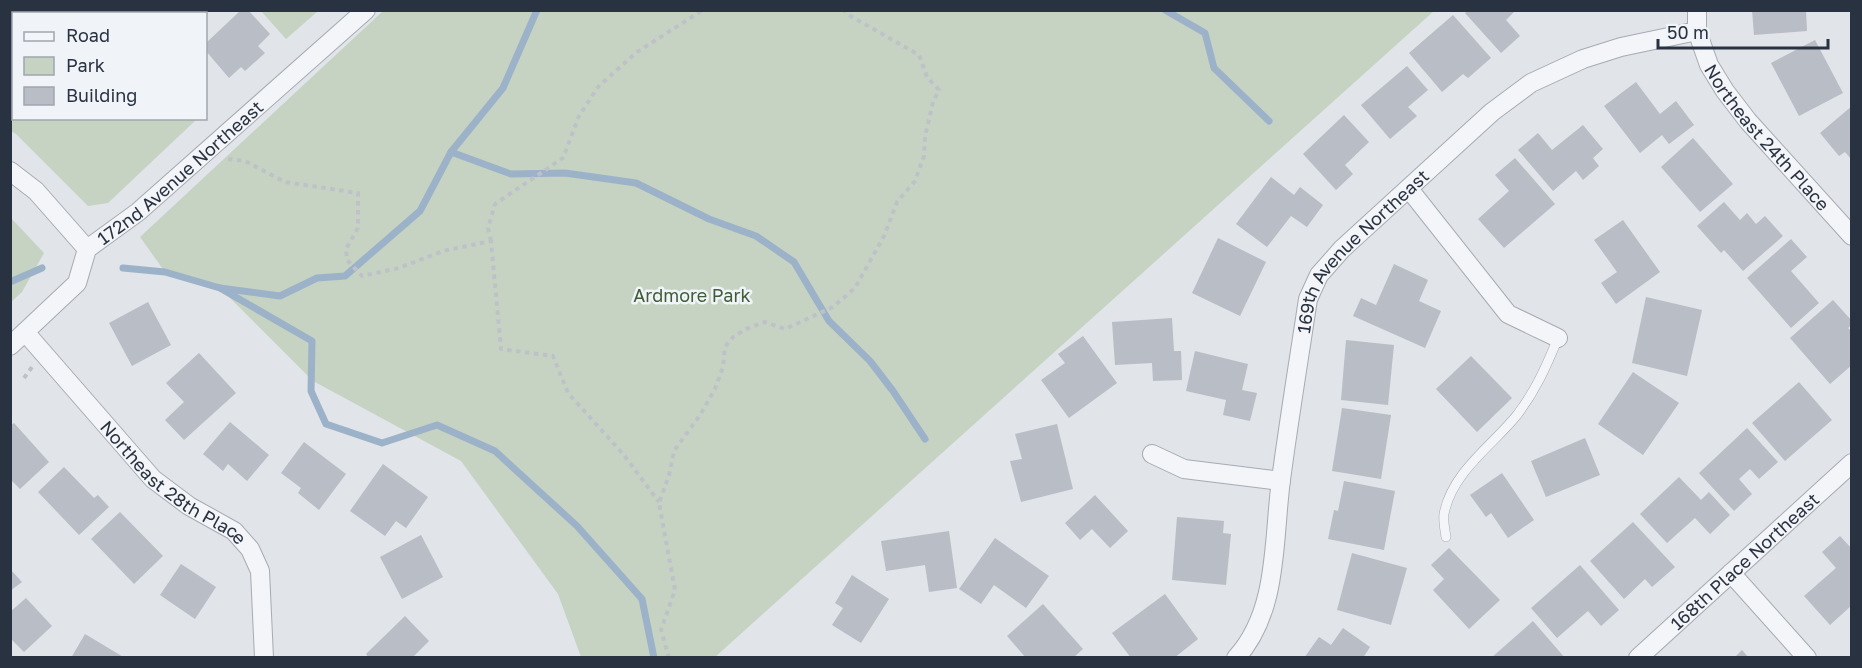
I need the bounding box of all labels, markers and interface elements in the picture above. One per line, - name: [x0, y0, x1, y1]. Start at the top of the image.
- legend: [12, 12, 207, 120]
- scale bar: [1658, 12, 1828, 50]
- text: 50 m: [1667, 21, 1709, 43]
- text: Road: [66, 24, 110, 46]
- text: Park: [66, 54, 105, 76]
- street label: Northeast 24th Place: [1700, 60, 1834, 215]
- text: Building: [66, 84, 137, 106]
- street label: 172nd Avenue Northeast: [93, 96, 267, 249]
- street label: 169th Avenue Northeast: [1292, 164, 1433, 335]
- park label: Ardmore Park: [633, 284, 751, 306]
- street label: Northeast 28th Place: [96, 416, 251, 549]
- street label: 168th Place Northeast: [1666, 488, 1823, 634]

